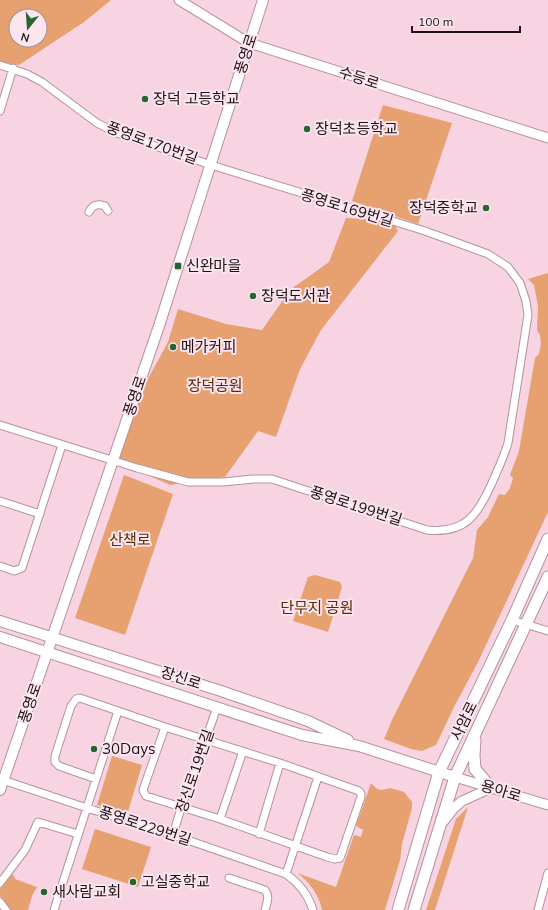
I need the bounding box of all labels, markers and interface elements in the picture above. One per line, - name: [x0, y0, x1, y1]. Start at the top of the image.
- north arrow: [8, 8, 48, 48]
- scale bar: [412, 8, 520, 34]
- text: 100 m: [418, 14, 453, 29]
- text: N: [19, 30, 31, 45]
- street label: 풍영로: [230, 31, 261, 76]
- street label: 수등로: [337, 62, 382, 93]
- place label: 장덕 고등학교: [153, 89, 240, 108]
- marker: 장덕 고등학교: [140, 94, 150, 104]
- street label: 풍영로170번길: [104, 117, 201, 168]
- place label: 장덕초등학교: [315, 119, 398, 138]
- marker: 장덕초등학교: [302, 124, 312, 134]
- street label: 풍영로169번길: [298, 184, 396, 231]
- place label: 장덕중학교: [409, 198, 478, 217]
- marker: 장덕중학교: [481, 203, 491, 213]
- place label: 신완마을: [186, 256, 241, 275]
- marker: 신완마을: [173, 261, 183, 271]
- place label: 장덕도서관: [261, 286, 330, 305]
- marker: 장덕도서관: [248, 291, 258, 301]
- place label: 메가커피: [181, 337, 236, 356]
- marker: 메가커피: [168, 342, 178, 352]
- street label: 풍영로: [119, 373, 150, 419]
- park label: 장덕공원: [187, 376, 243, 395]
- street label: 풍영로199번길: [308, 482, 405, 529]
- park label: 산책로: [109, 530, 151, 549]
- park label: 단무지 공원: [281, 598, 353, 617]
- street label: 장신로: [159, 662, 204, 693]
- street label: 풍영로: [14, 680, 45, 726]
- street label: 사암로: [446, 698, 481, 744]
- street label: 장신로19번길: [171, 727, 218, 815]
- place label: 30Days: [102, 739, 155, 758]
- marker: 30Days: [89, 744, 99, 754]
- street label: 용아로: [479, 775, 524, 806]
- street label: 풍영로229번길: [97, 802, 194, 849]
- place label: 고실중학교: [141, 872, 210, 891]
- marker: 고실중학교: [128, 877, 138, 887]
- place label: 새사람교회: [52, 882, 121, 901]
- marker: 새사람교회: [39, 887, 49, 897]

